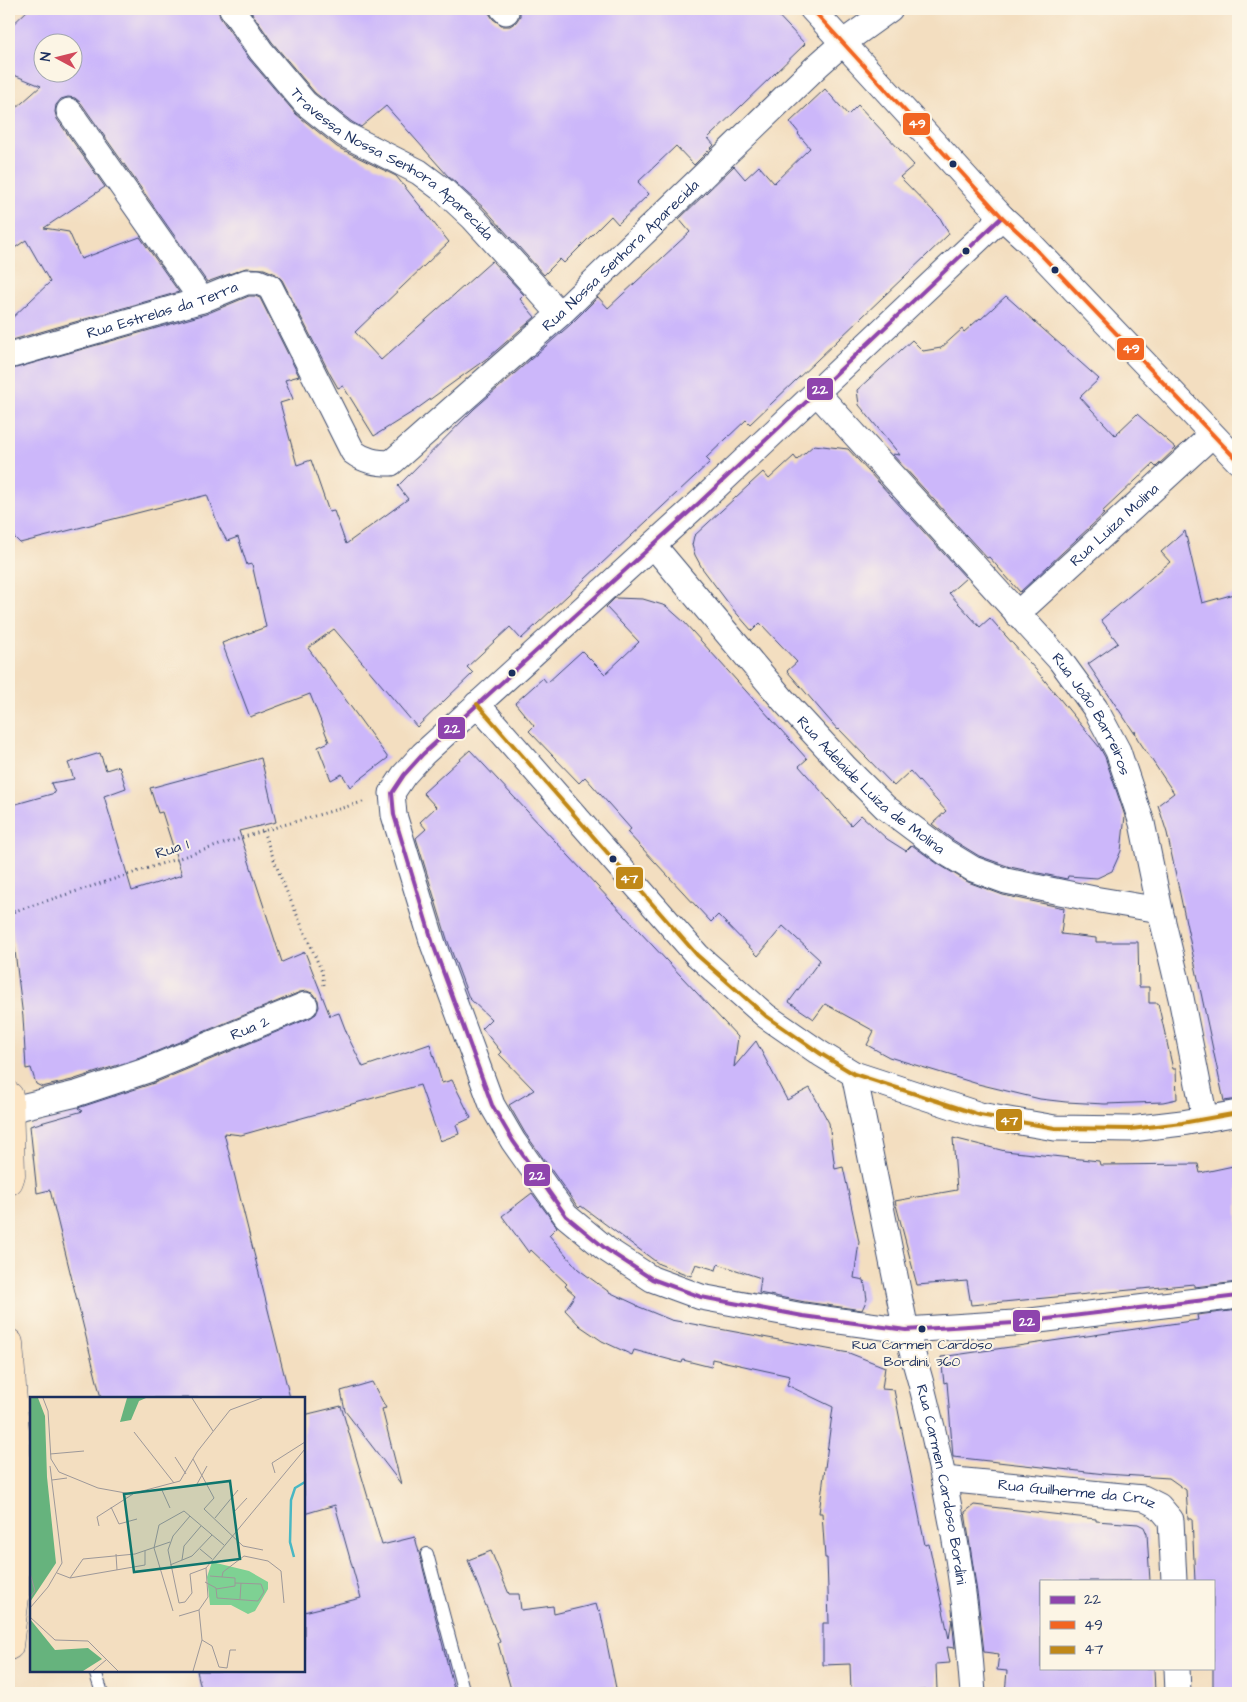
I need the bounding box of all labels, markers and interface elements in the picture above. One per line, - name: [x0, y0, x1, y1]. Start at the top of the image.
- north arrow: [32, 32, 82, 82]
- text: N: [36, 51, 57, 62]
- street label: Travessa Nossa Senhora Aparecida: [286, 83, 499, 245]
- line badge: 49: [902, 112, 931, 136]
- text: 49: [908, 114, 926, 134]
- unlabelled marker: [948, 159, 958, 169]
- street label: Rua Nossa Senhora Aparecida: [537, 175, 704, 336]
- unlabelled marker: [961, 246, 971, 256]
- unlabelled marker: [1050, 265, 1060, 275]
- street label: Rua Estrelas da Terra: [84, 276, 241, 343]
- line badge: 49: [1116, 337, 1145, 361]
- text: 49: [1122, 339, 1140, 359]
- line badge: 22: [806, 377, 834, 401]
- text: 22: [811, 380, 829, 400]
- street label: Rua Luiza Molina: [1065, 478, 1164, 571]
- street label: Rua João Barreiros: [1048, 648, 1136, 778]
- unlabelled marker: [507, 668, 517, 678]
- street label: Rua Adelaide Luiza de Molina: [792, 711, 950, 859]
- line badge: 22: [437, 716, 466, 740]
- text: 22: [443, 719, 461, 739]
- street label: Rua 1: [153, 834, 191, 864]
- unlabelled marker: [608, 854, 618, 864]
- line badge: 47: [615, 866, 644, 890]
- text: 47: [620, 869, 638, 889]
- street label: Rua 2: [227, 1010, 273, 1045]
- line badge: 47: [995, 1108, 1023, 1132]
- text: 47: [1000, 1111, 1018, 1131]
- line badge: 22: [523, 1163, 551, 1187]
- text: 22: [528, 1166, 546, 1186]
- line badge: 22: [1012, 1309, 1041, 1333]
- text: 22: [1018, 1312, 1036, 1332]
- marker: Rua Carmen Cardoso Bordini, 360: [917, 1324, 927, 1334]
- place label: Rua Carmen Cardoso Bordini, 360: [852, 1335, 992, 1372]
- street label: Rua Carmen Cardoso Bordini: [911, 1382, 972, 1586]
- inset map: [30, 1397, 305, 1672]
- street label: Rua Guilherme da Cruz: [997, 1474, 1161, 1514]
- legend: [1040, 1580, 1214, 1670]
- text: 22: [1084, 1589, 1102, 1610]
- text: 49: [1084, 1615, 1103, 1636]
- text: 47: [1084, 1639, 1103, 1660]

